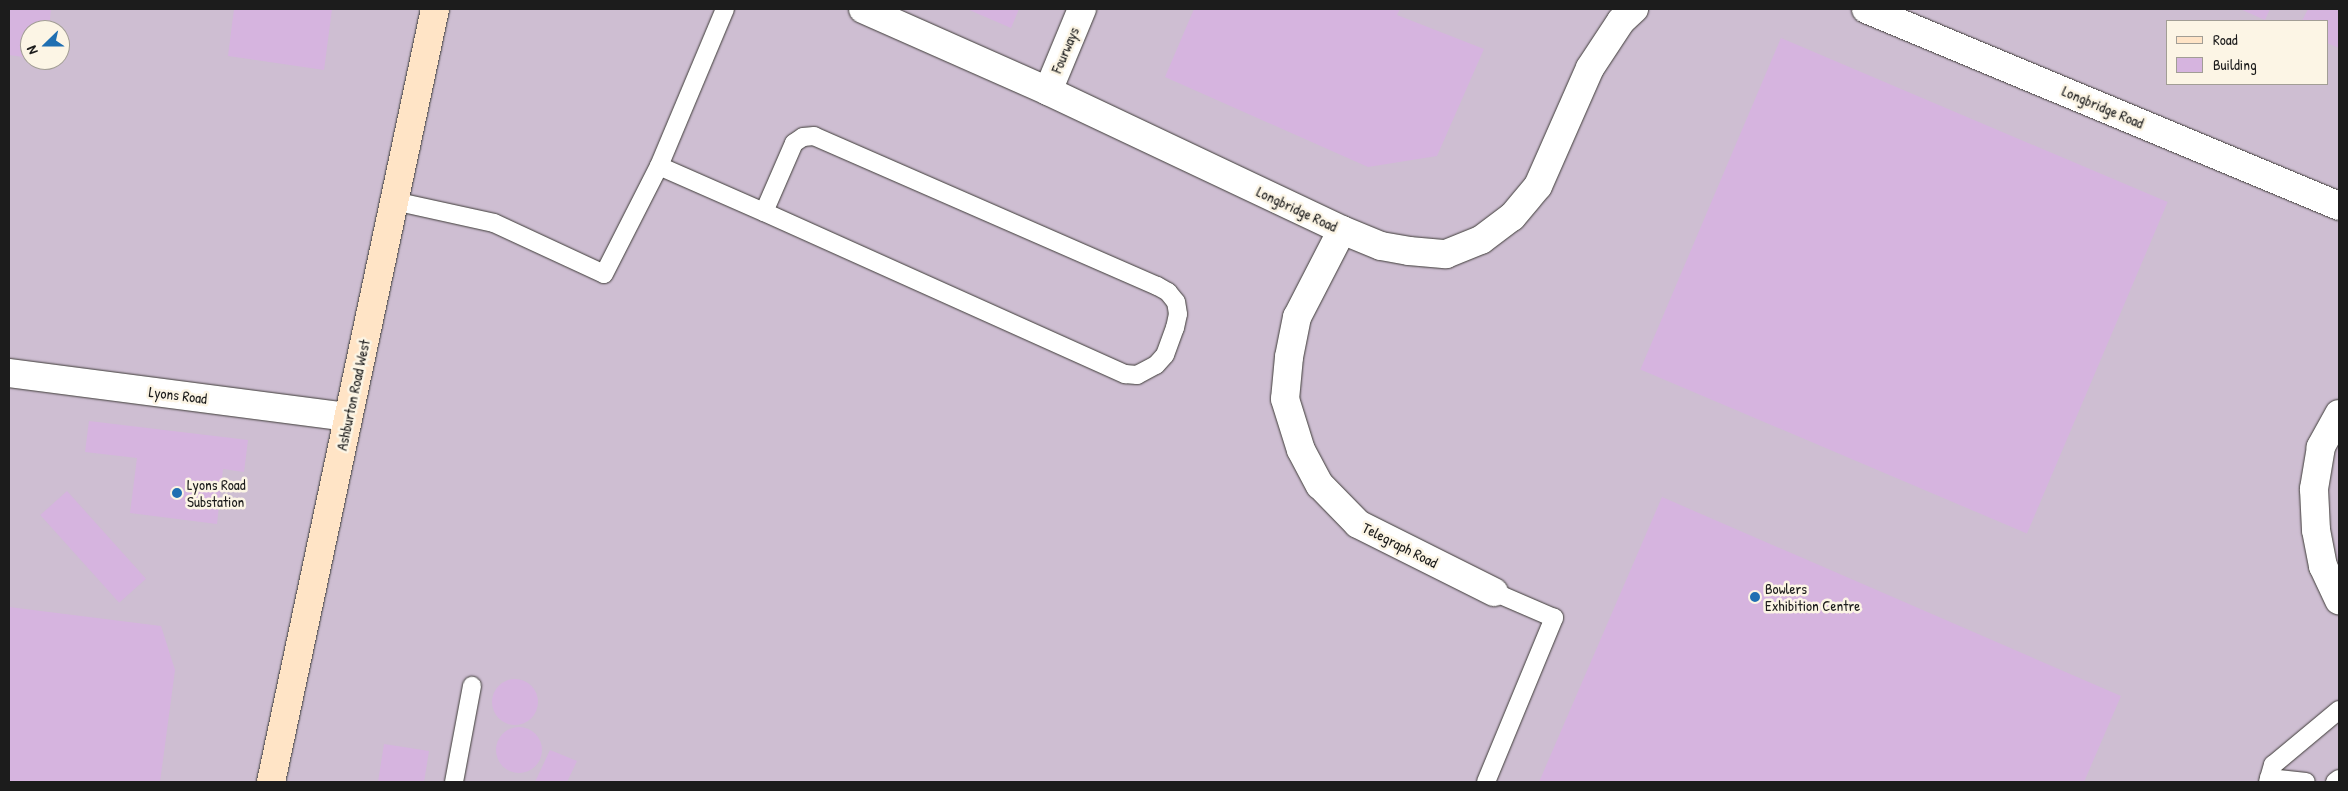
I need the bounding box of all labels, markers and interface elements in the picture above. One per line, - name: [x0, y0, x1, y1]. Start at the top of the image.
- north arrow: [20, 20, 70, 70]
- legend: [2166, 20, 2328, 85]
- street label: Fourways: [1047, 24, 1083, 76]
- text: Road: [2213, 29, 2238, 50]
- text: N: [21, 43, 42, 57]
- text: Building: [2213, 54, 2257, 75]
- street label: Longbridge Road: [2059, 82, 2147, 132]
- street label: Longbridge Road: [1254, 182, 1340, 236]
- street label: Ashburton Road West: [332, 338, 374, 452]
- street label: Lyons Road: [148, 382, 208, 408]
- place label: Lyons Road Substation: [187, 475, 246, 510]
- marker: Lyons Road Substation: [171, 487, 183, 499]
- street label: Telegraph Road: [1359, 518, 1441, 572]
- place label: Bowlers Exhibition Centre: [1765, 579, 1860, 614]
- marker: Bowlers Exhibition Centre: [1749, 591, 1761, 603]

